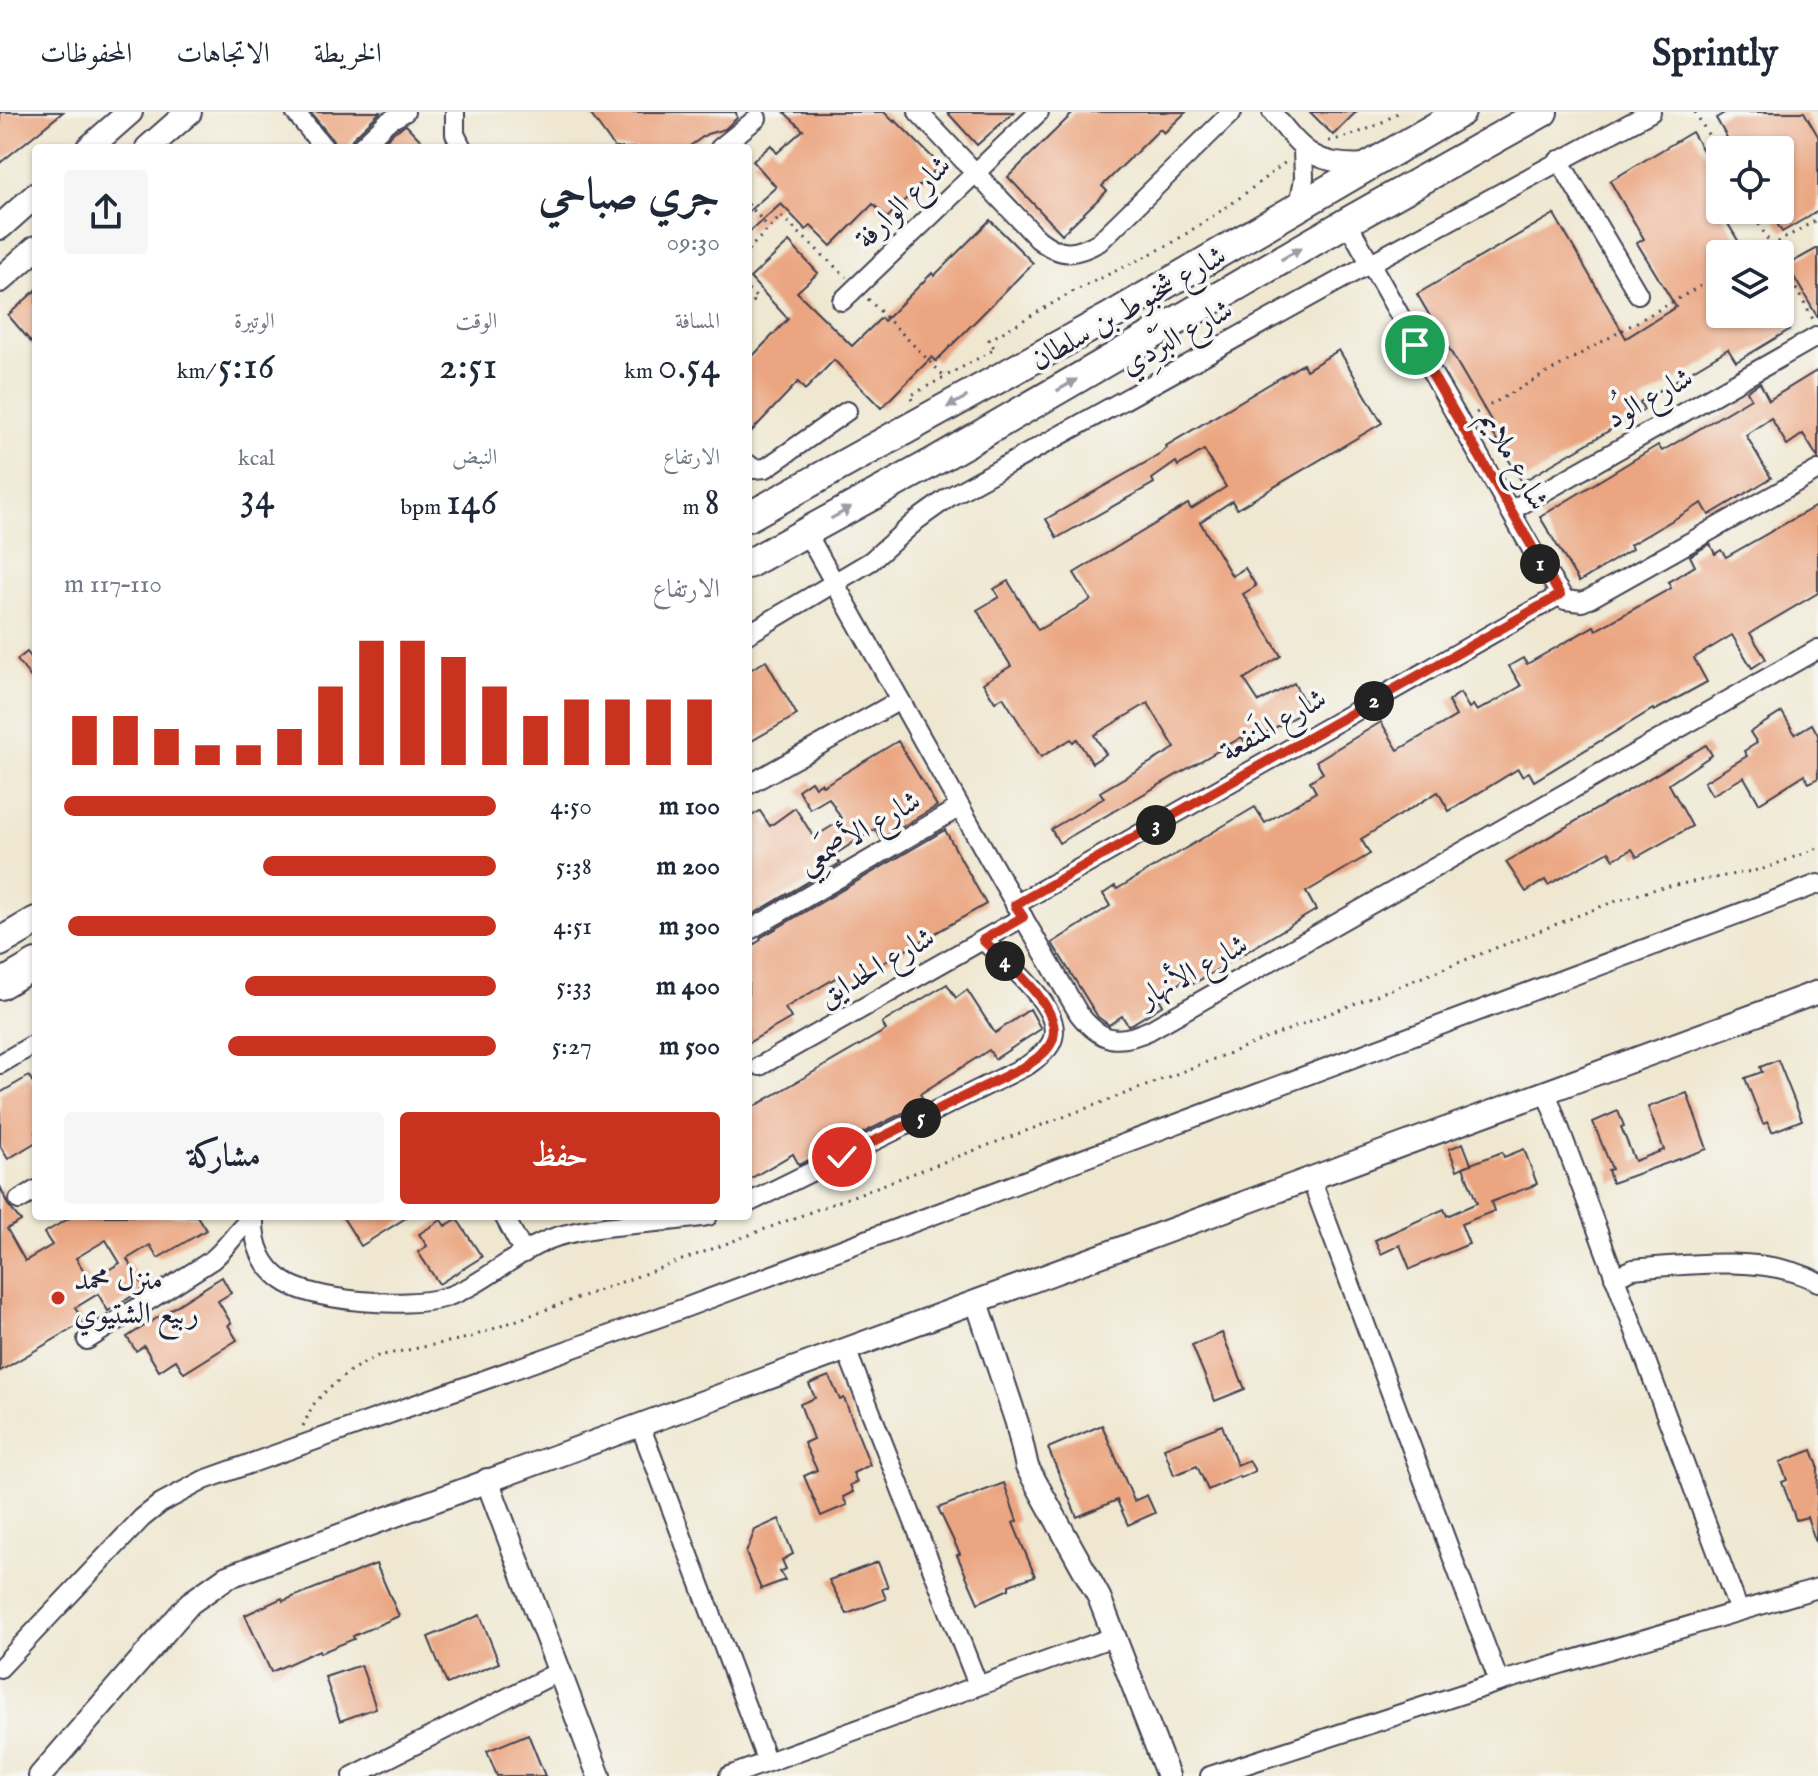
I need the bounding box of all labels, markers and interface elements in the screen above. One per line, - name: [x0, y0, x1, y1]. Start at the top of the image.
- text: Sprintly: [1652, 31, 1778, 79]
- text: المحفوظات: [40, 37, 132, 72]
- text: الاتجاهات: [176, 37, 270, 72]
- text: الخريطة: [314, 37, 382, 72]
- map controls: [1706, 136, 1794, 328]
- button: locate: [1706, 136, 1794, 224]
- street label: شارع الوارفة: [848, 148, 963, 261]
- text: جري صباحي: [539, 168, 720, 224]
- button: share: [64, 170, 148, 254]
- text: 09:30: [667, 226, 720, 259]
- street label: شارع شخبوط بن سلطان: [1024, 238, 1236, 384]
- button: layers: [1706, 240, 1794, 328]
- one-way arrow: [1280, 247, 1303, 261]
- street label: شارع البَرْدِي: [1111, 287, 1242, 388]
- text: الوتيرة: [234, 308, 275, 336]
- text: الوقت: [455, 308, 497, 336]
- text: المسافة: [675, 308, 720, 336]
- pin: [1381, 311, 1449, 379]
- icon: arrive: [1393, 323, 1437, 367]
- text: 5:16: [218, 342, 275, 393]
- text: 2:51: [439, 342, 497, 393]
- text: 0.54: [658, 342, 720, 393]
- street label: شارع الوُد: [1596, 353, 1702, 442]
- text: /km: [177, 358, 218, 386]
- text: km: [624, 358, 658, 386]
- one-way arrow: [1056, 378, 1078, 392]
- one-way arrow: [945, 395, 968, 408]
- street label: شارع ملايم: [1465, 404, 1557, 520]
- text: النبض: [452, 444, 497, 472]
- text: الارتفاع: [663, 444, 720, 472]
- text: kcal: [238, 445, 275, 473]
- text: 34: [240, 473, 275, 524]
- text: 146: [446, 478, 497, 529]
- text: 8: [704, 478, 720, 529]
- text: bpm: [401, 494, 446, 522]
- text: m: [683, 494, 704, 522]
- one-way arrow: [829, 506, 852, 520]
- pin: 1: [1520, 544, 1560, 584]
- text: 1: [1536, 550, 1544, 578]
- text: 110–117 m: [64, 568, 162, 601]
- text: الارتفاع: [653, 573, 720, 606]
- street label: شارع المَنفعة: [1211, 676, 1336, 775]
- pin: 2: [1354, 681, 1394, 721]
- text: 2: [1369, 687, 1379, 715]
- street label: شارع الأصمَعِي: [789, 778, 931, 889]
- text: 4:50: [550, 790, 592, 823]
- text: 100 m: [659, 790, 720, 823]
- pin: 3: [1136, 805, 1176, 845]
- text: 3: [1152, 811, 1160, 839]
- text: 5:38: [556, 850, 592, 883]
- text: 200 m: [656, 850, 720, 883]
- text: 4:51: [553, 910, 592, 943]
- text: 300 m: [659, 910, 720, 943]
- street label: شارع الحدايق: [812, 919, 944, 1020]
- street label: شارع الأنهار: [1128, 923, 1257, 1022]
- pin: 4: [985, 941, 1025, 981]
- text: 4: [1000, 947, 1010, 975]
- text: 5:33: [556, 970, 592, 1003]
- text: 400 m: [656, 970, 720, 1003]
- text: 5:27: [552, 1030, 592, 1063]
- text: 500 m: [659, 1030, 720, 1063]
- pin: 5: [901, 1098, 941, 1138]
- text: 5: [917, 1104, 925, 1132]
- button: مشاركة: [64, 1112, 384, 1204]
- button: حفظ: [400, 1112, 720, 1204]
- pin: [808, 1123, 876, 1191]
- icon: check: [820, 1135, 864, 1179]
- place label: منزل محمد ربيع الشتيوي: [74, 1262, 199, 1340]
- marker: منزل محمد ربيع الشتيوي: [49, 1289, 67, 1307]

